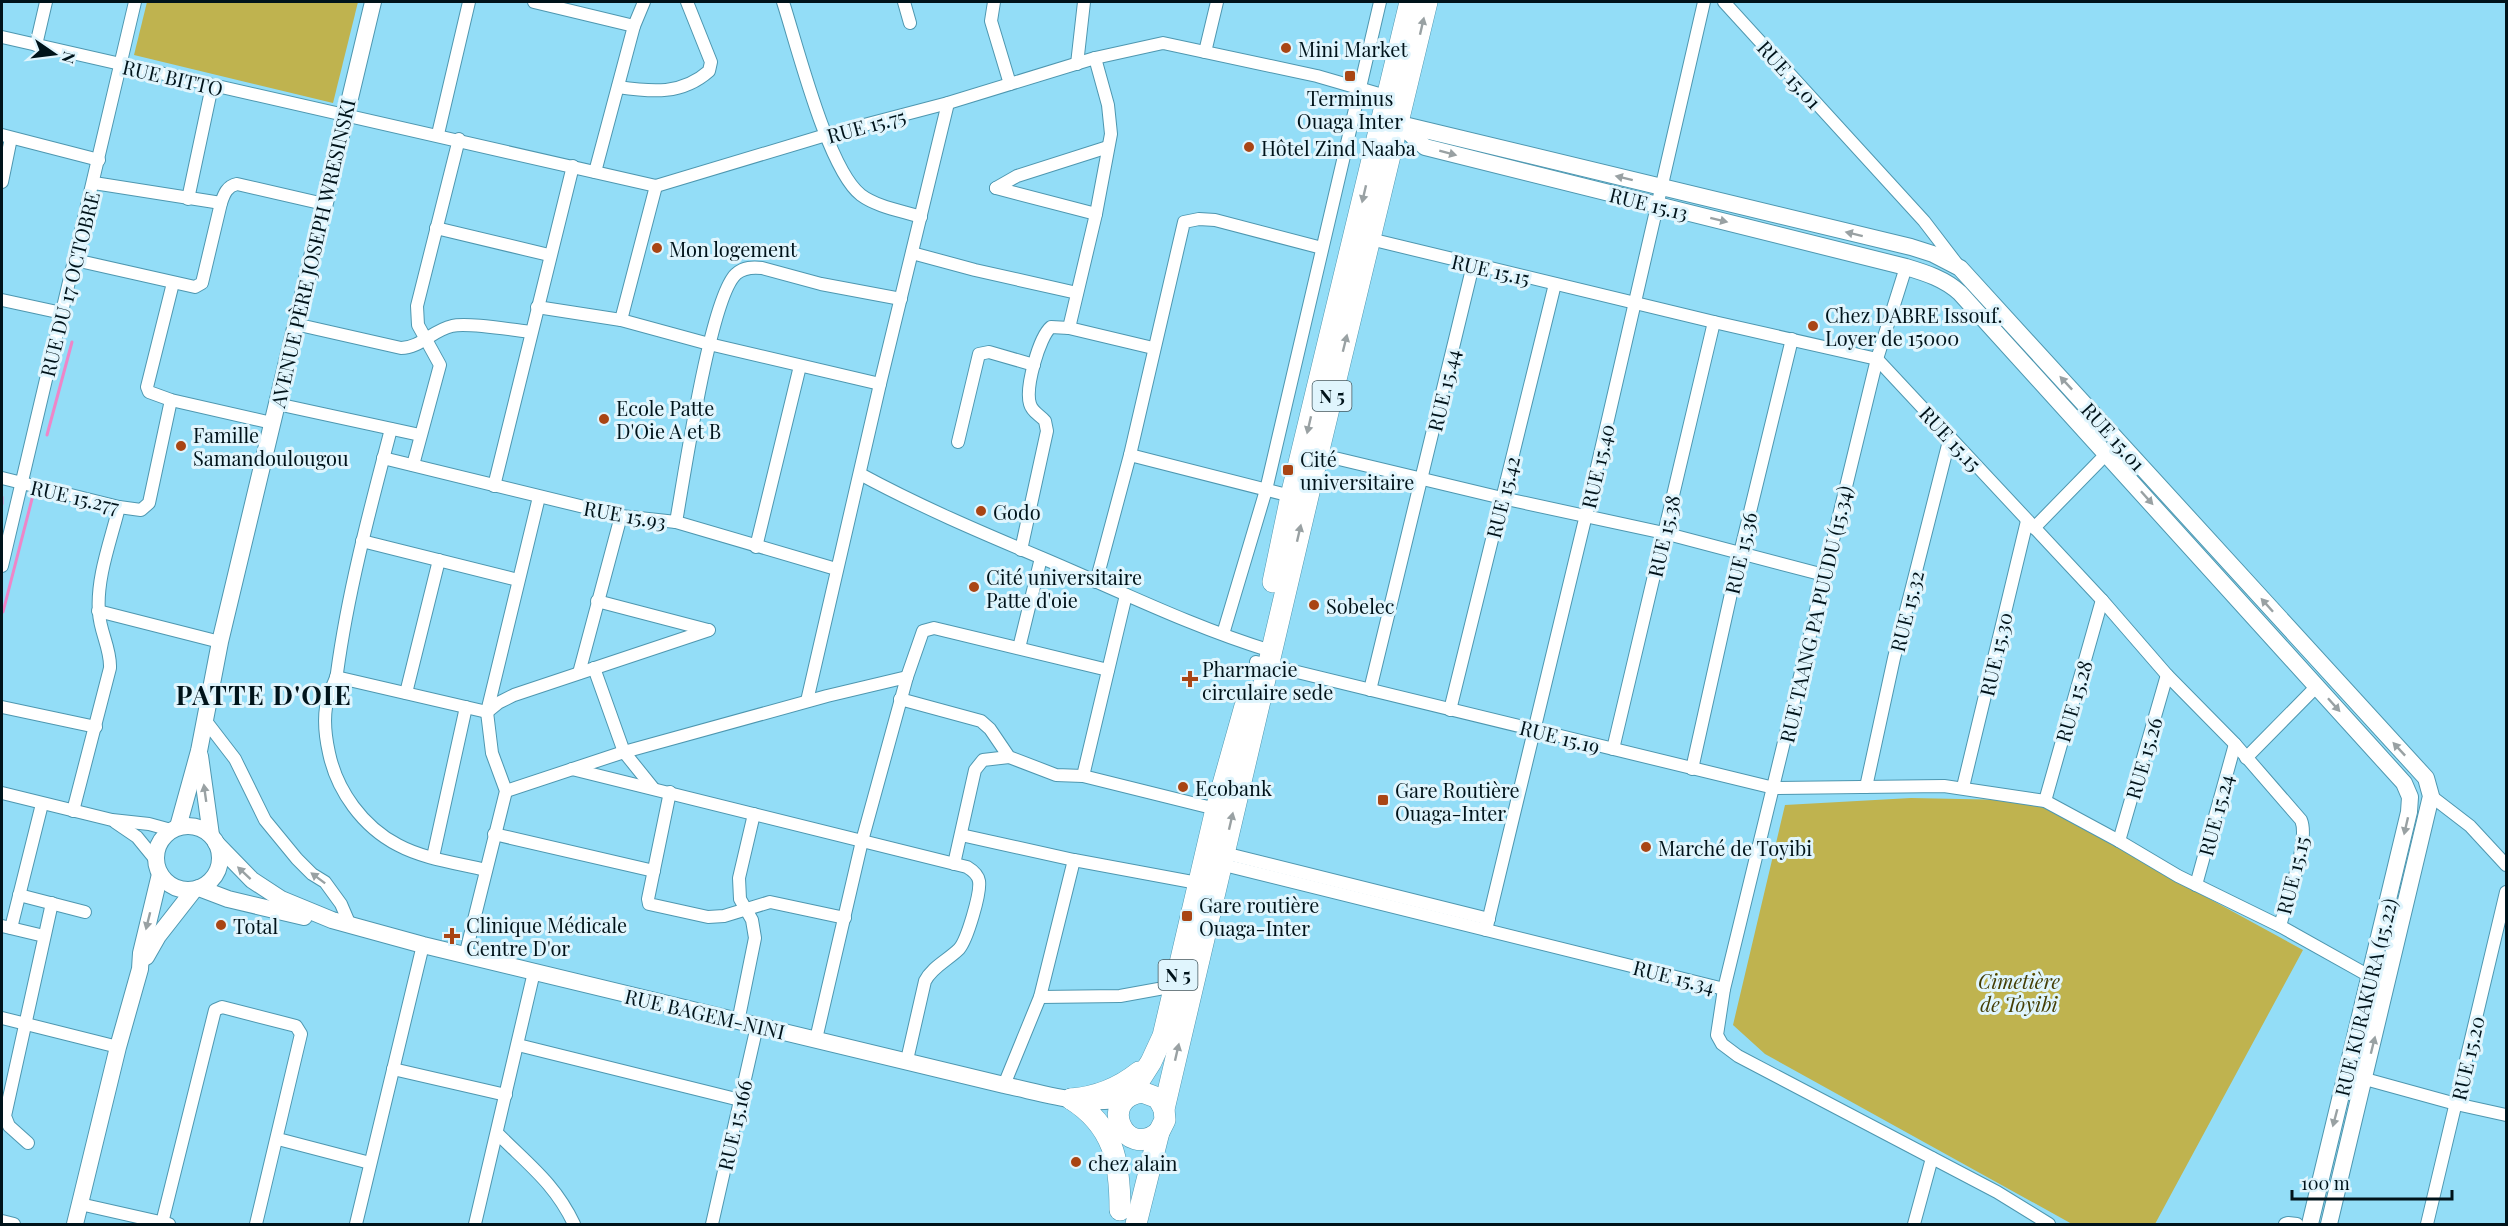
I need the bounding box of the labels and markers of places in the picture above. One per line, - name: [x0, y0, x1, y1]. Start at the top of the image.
- place label: Mini Market: [1298, 35, 1408, 62]
- marker: Mini Market: [1279, 41, 1293, 55]
- marker: Terminus Ouaga Inter: [1343, 69, 1357, 83]
- place label: Terminus Ouaga Inter: [1297, 84, 1403, 134]
- place label: Hôtel Zind Naaba: [1261, 134, 1416, 161]
- marker: Hôtel Zind Naaba: [1242, 140, 1256, 154]
- place label: Mon logement: [669, 235, 798, 262]
- marker: Mon logement: [650, 241, 664, 255]
- place label: Chez DABRE Issouf. Loyer de 15000: [1825, 301, 2003, 351]
- marker: Chez DABRE Issouf. Loyer de 15000: [1806, 319, 1820, 333]
- place label: Ecole Patte D'Oie A et B: [616, 394, 721, 444]
- marker: Ecole Patte D'Oie A et B: [597, 412, 611, 426]
- place label: Famille Samandoulougou: [193, 421, 349, 471]
- marker: Famille Samandoulougou: [174, 439, 188, 453]
- place label: Cité universitaire: [1300, 445, 1414, 495]
- marker: Cité universitaire: [1281, 463, 1295, 477]
- place label: Godo: [993, 498, 1041, 525]
- marker: Godo: [974, 504, 988, 518]
- place label: Cité universitaire Patte d'oie: [986, 563, 1142, 613]
- marker: Cité universitaire Patte d'oie: [967, 580, 981, 594]
- place label: Sobelec: [1326, 592, 1395, 619]
- marker: Sobelec: [1307, 598, 1321, 612]
- place label: Pharmacie circulaire sede: [1202, 655, 1333, 705]
- marker: Pharmacie circulaire sede: [1183, 672, 1197, 686]
- place label: Ecobank: [1195, 774, 1272, 801]
- place label: Gare Routière Ouaga-Inter: [1395, 776, 1520, 826]
- marker: Ecobank: [1176, 780, 1190, 794]
- marker: Gare Routière Ouaga-Inter: [1376, 793, 1390, 807]
- place label: Marché de Toyibi: [1658, 834, 1812, 861]
- marker: Marché de Toyibi: [1639, 840, 1653, 854]
- place label: Gare routière Ouaga-Inter: [1199, 891, 1319, 941]
- marker: Gare routière Ouaga-Inter: [1180, 909, 1194, 923]
- place label: Clinique Médicale Centre D'or: [466, 911, 627, 961]
- place label: Total: [233, 912, 279, 939]
- marker: Total: [214, 918, 228, 932]
- marker: Clinique Médicale Centre D'or: [443, 927, 461, 945]
- place label: chez alain: [1088, 1149, 1178, 1176]
- marker: chez alain: [1069, 1155, 1083, 1169]

